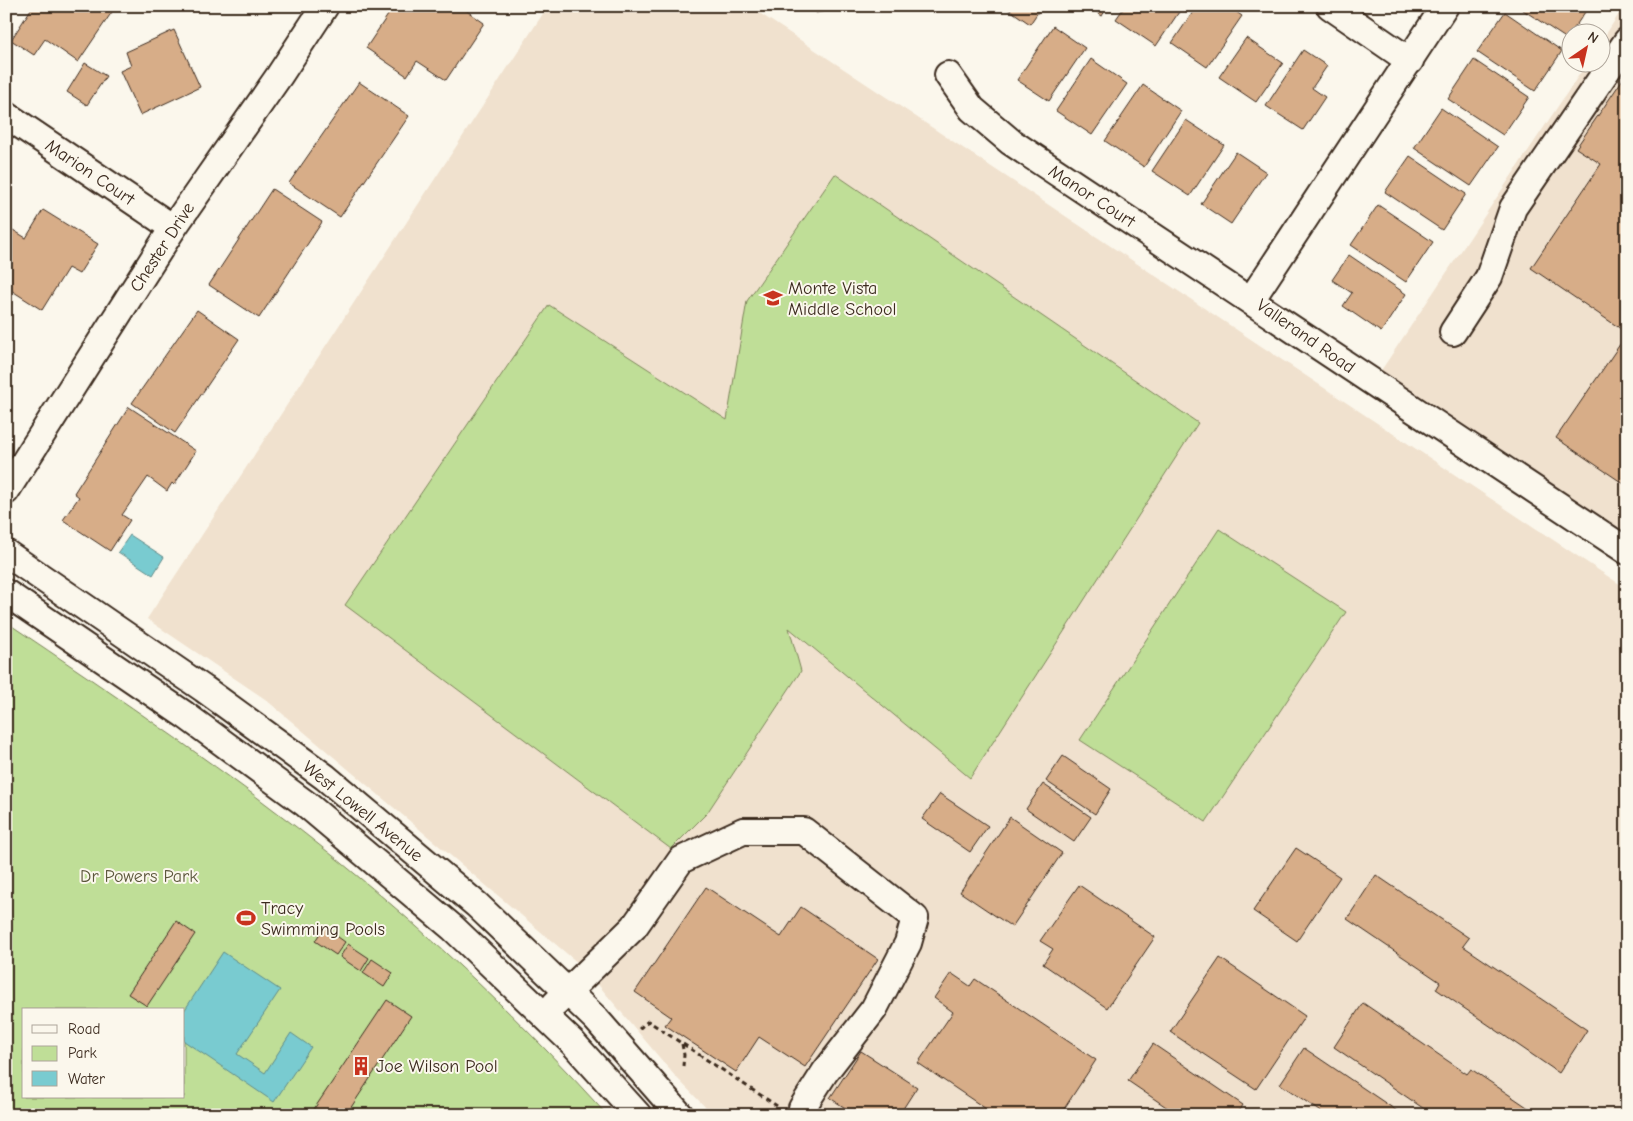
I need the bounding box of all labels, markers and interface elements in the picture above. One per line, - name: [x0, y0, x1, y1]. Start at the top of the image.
- north arrow: [1560, 22, 1610, 72]
- text: N: [1584, 28, 1602, 47]
- street label: Marion Court: [41, 135, 139, 210]
- street label: Manor Court: [1044, 161, 1140, 233]
- street label: Chester Drive: [126, 198, 199, 296]
- place label: Monte Vista Middle School: [788, 278, 896, 320]
- school or university icon: Monte Vista Middle School: [762, 287, 784, 309]
- street label: Vallerand Road: [1252, 295, 1359, 378]
- street label: West Lowell Avenue: [298, 757, 427, 866]
- park label: Dr Powers Park: [80, 866, 198, 887]
- place label: Tracy Swimming Pools: [261, 898, 385, 940]
- sports icon: Tracy Swimming Pools: [235, 907, 257, 929]
- legend: [22, 1008, 185, 1098]
- text: Road: [68, 1020, 100, 1038]
- text: Park: [68, 1044, 97, 1062]
- building icon: Joe Wilson Pool: [350, 1055, 372, 1077]
- place label: Joe Wilson Pool: [376, 1056, 498, 1077]
- text: Water: [68, 1070, 105, 1088]

